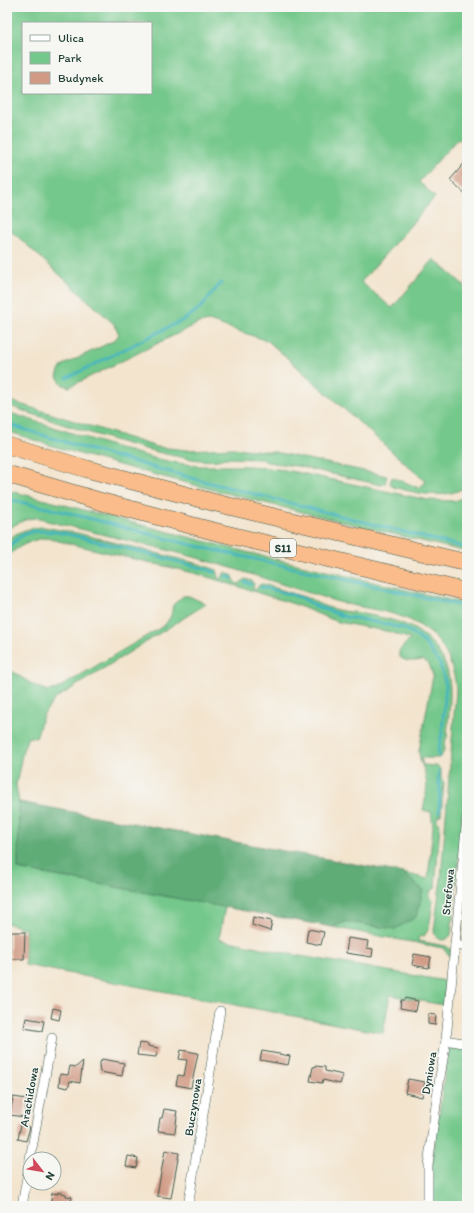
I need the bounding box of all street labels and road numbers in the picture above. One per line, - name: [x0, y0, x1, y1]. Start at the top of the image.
- road number: S11: [270, 539, 296, 557]
- street label: Strefowa: [439, 867, 457, 916]
- street label: Dyniowa: [419, 1050, 439, 1096]
- street label: Arachidowa: [17, 1065, 41, 1128]
- street label: Buczynowa: [182, 1076, 205, 1137]

